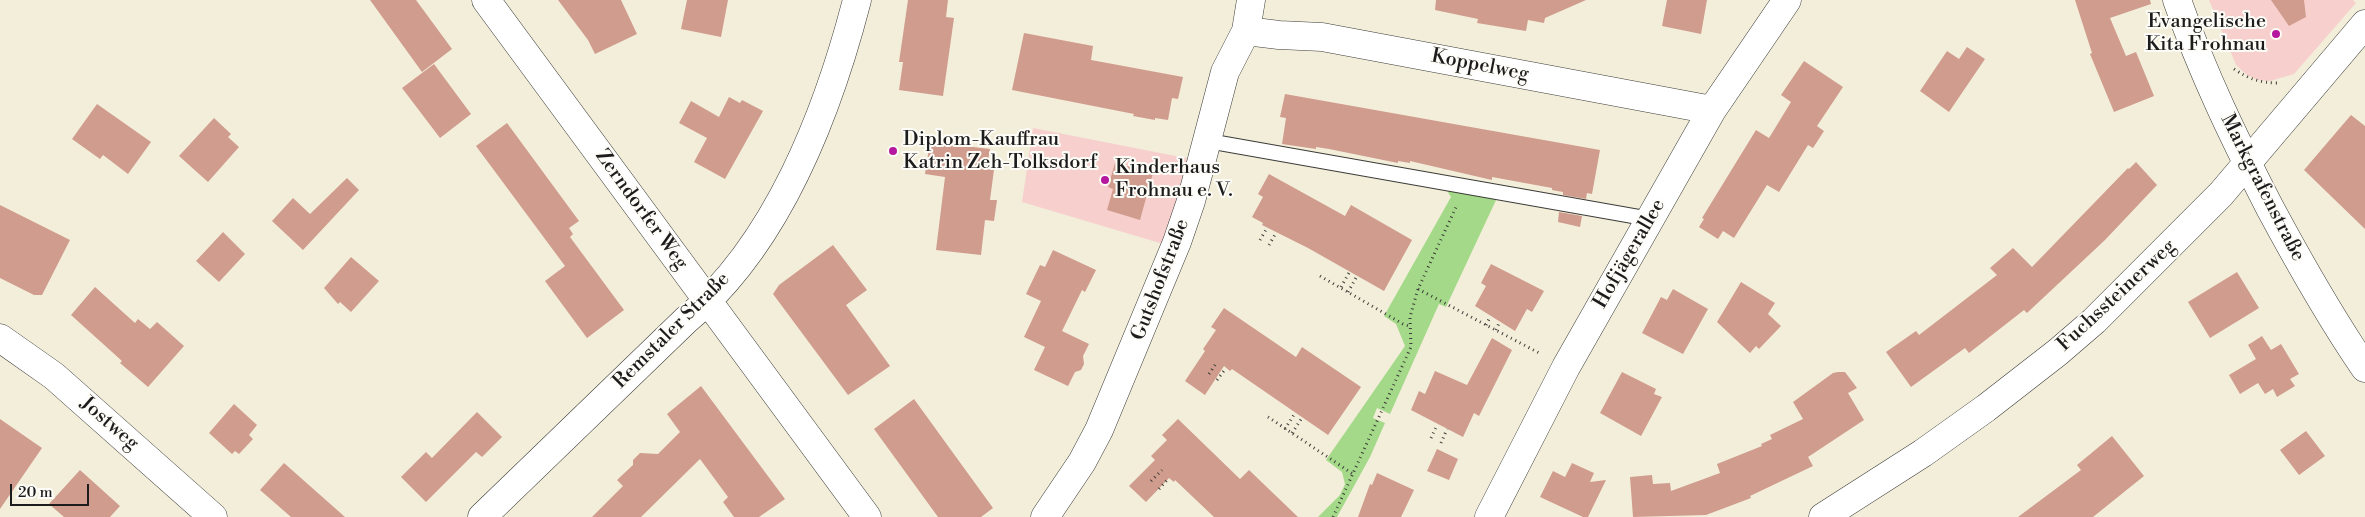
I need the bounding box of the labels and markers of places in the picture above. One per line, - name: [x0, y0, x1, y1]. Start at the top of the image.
- place label: Evangelische Kita Frohnau: [2146, 10, 2266, 57]
- marker: Evangelische Kita Frohnau: [2270, 28, 2282, 40]
- place label: Diplom-Kauffrau Katrin Zeh-Tolksdorf: [903, 128, 1097, 175]
- marker: Diplom-Kauffrau Katrin Zeh-Tolksdorf: [887, 145, 899, 157]
- place label: Kinderhaus Frohnau e. V.: [1115, 156, 1233, 203]
- marker: Kinderhaus Frohnau e. V.: [1099, 174, 1111, 186]

